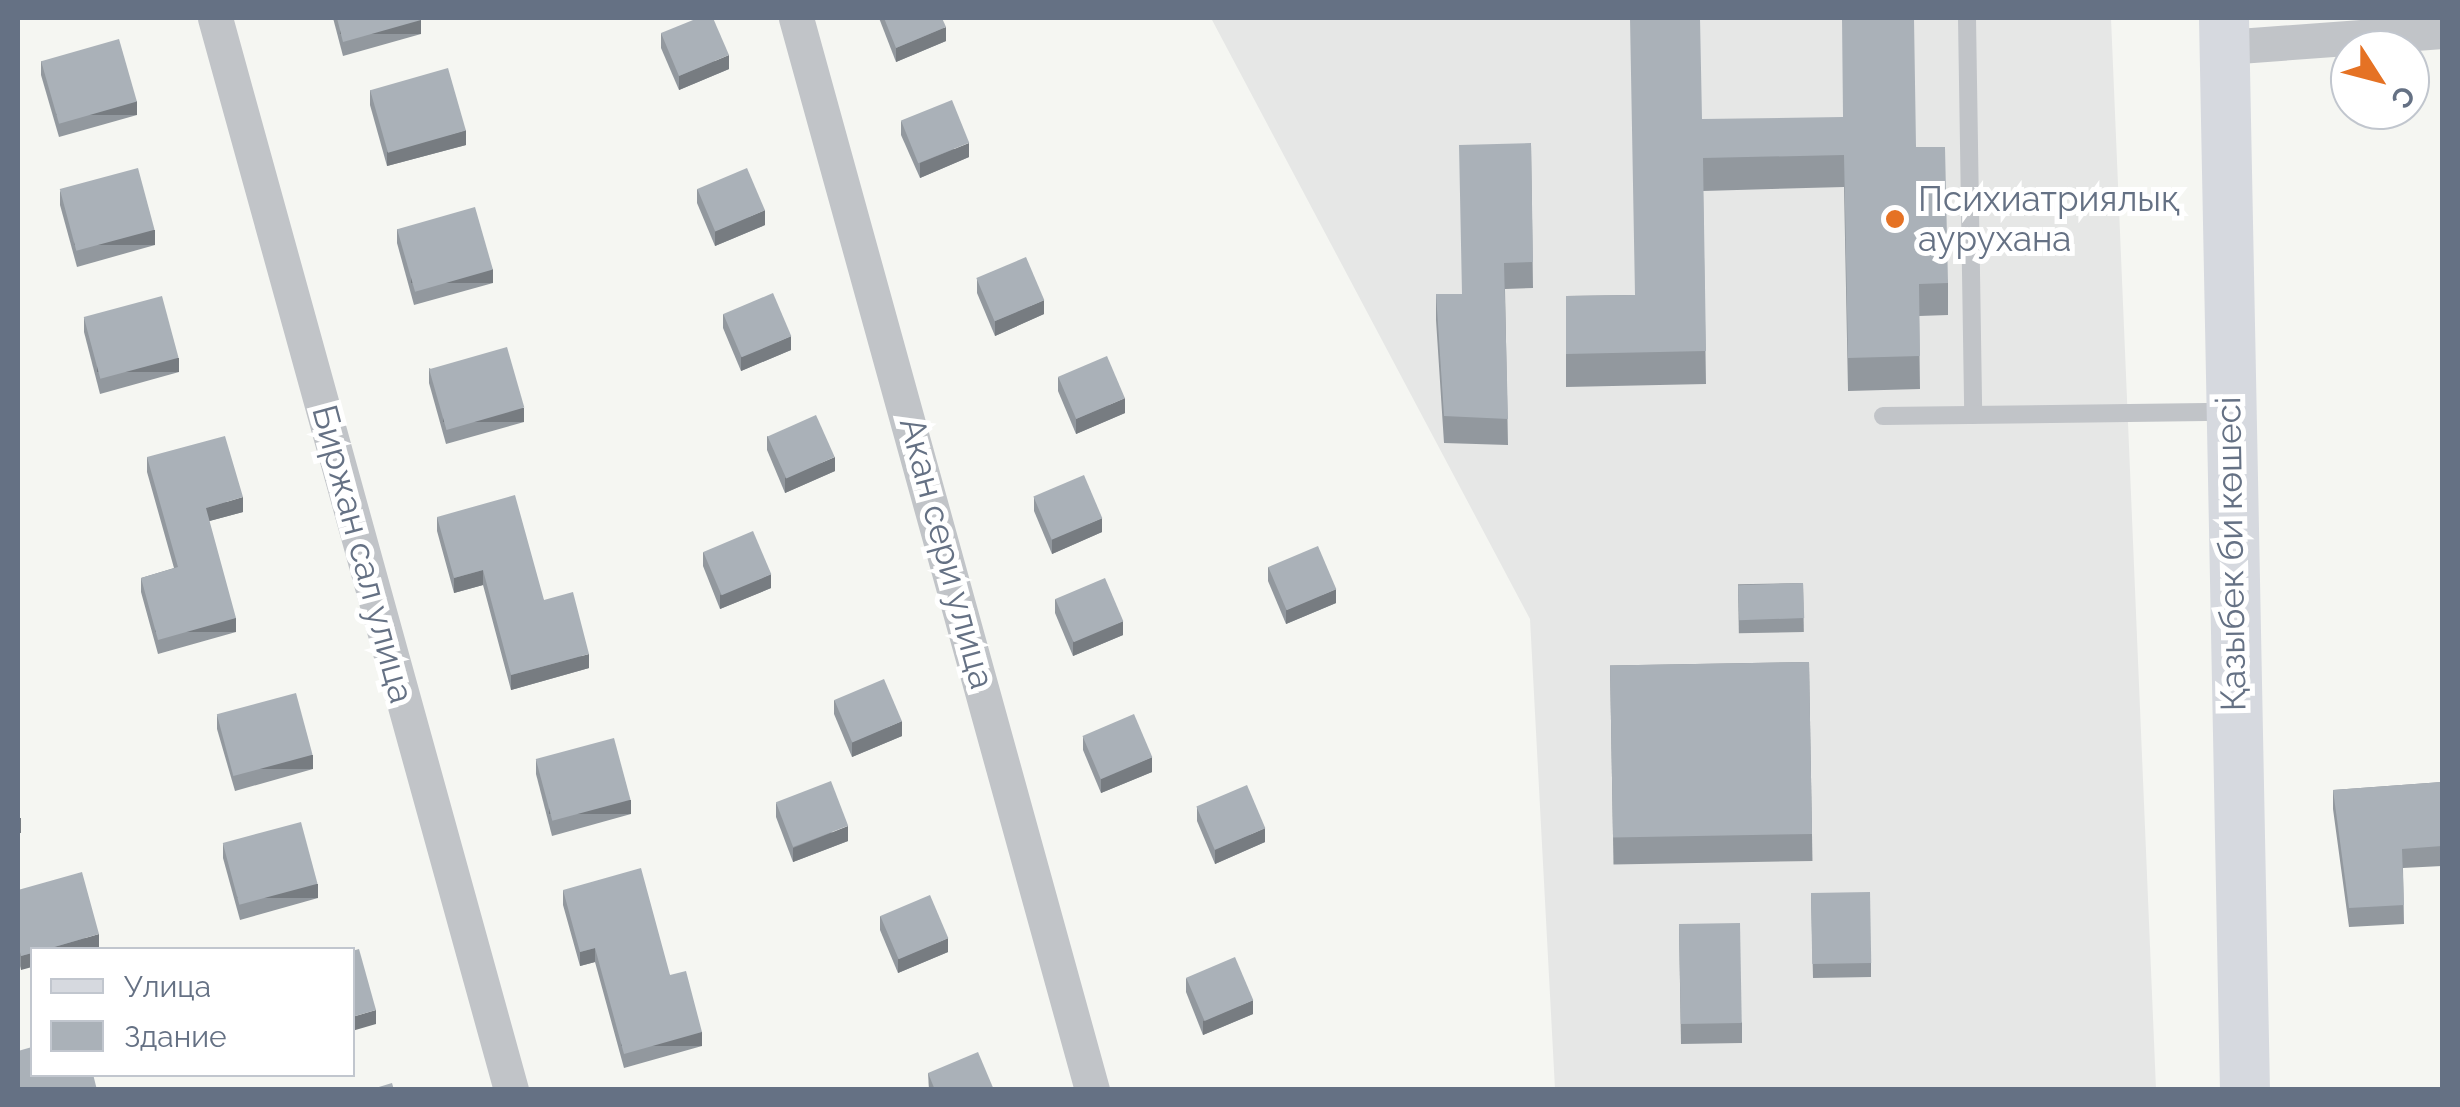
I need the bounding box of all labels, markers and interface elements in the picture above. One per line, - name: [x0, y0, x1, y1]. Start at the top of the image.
- north arrow: [2330, 30, 2430, 130]
- text: С: [2384, 79, 2422, 114]
- place label: Психиатриялық аурухана: [1918, 178, 2180, 260]
- marker: Психиатриялық аурухана: [1882, 206, 1908, 232]
- street label: Қазыбек би көшесі: [2207, 396, 2255, 712]
- street label: Биржан сал улица: [303, 400, 423, 708]
- street label: Акан сери улица: [890, 412, 1004, 694]
- legend: [30, 947, 355, 1077]
- text: Улица: [124, 969, 211, 1004]
- text: Здание: [124, 1019, 227, 1054]

